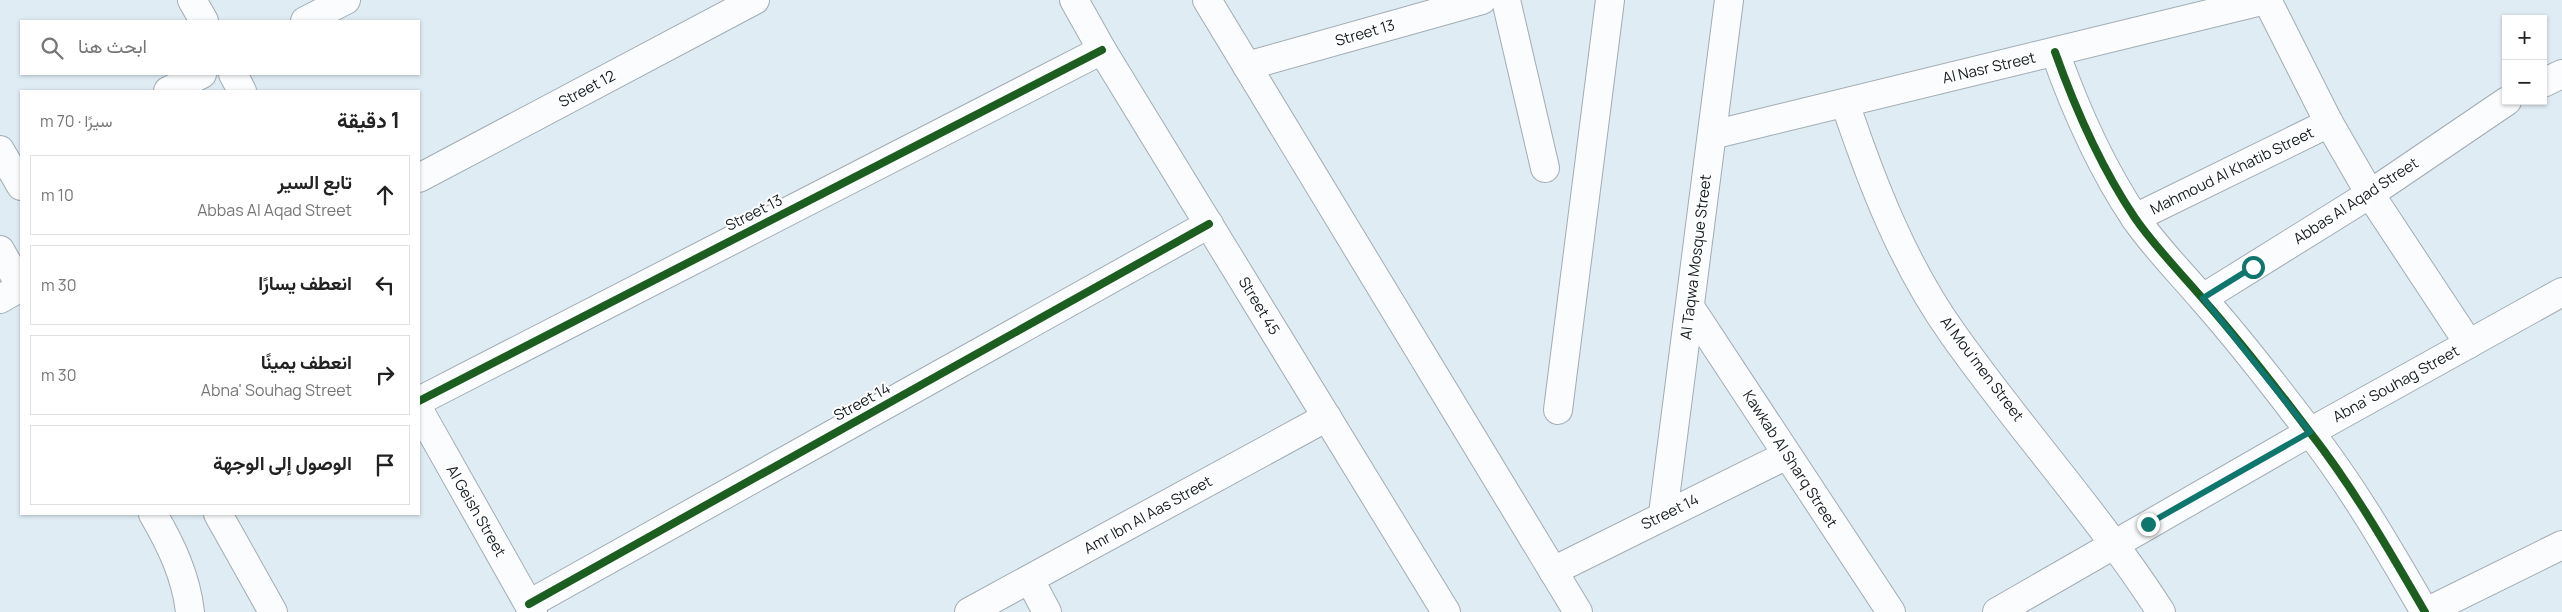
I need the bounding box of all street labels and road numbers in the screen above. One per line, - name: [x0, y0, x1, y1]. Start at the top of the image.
- street label: Street 13: [1333, 14, 1397, 51]
- street label: Al Nasr Street: [1940, 47, 2038, 88]
- street label: Street 12: [555, 65, 619, 112]
- street label: Mahmoud Al Khatib Street: [2146, 122, 2317, 219]
- street label: Abbas Al Aqad Street: [2289, 152, 2422, 249]
- street label: Al Taqwa Mosque Street: [1675, 173, 1716, 341]
- street label: Street 13: [722, 189, 786, 236]
- street label: Street 45: [1234, 273, 1285, 339]
- street label: Al Mou'men Street: [1936, 312, 2029, 426]
- street label: Abna' Souhag Street: [2329, 340, 2463, 427]
- street label: Street 14: [830, 377, 894, 426]
- street label: Kawkab Al Sharq Street: [1738, 386, 1843, 532]
- street label: Al Geish Street: [442, 461, 511, 560]
- street label: Amr Ibn Al Aas Street: [1080, 471, 1216, 559]
- street label: Street 14: [1637, 489, 1702, 535]

